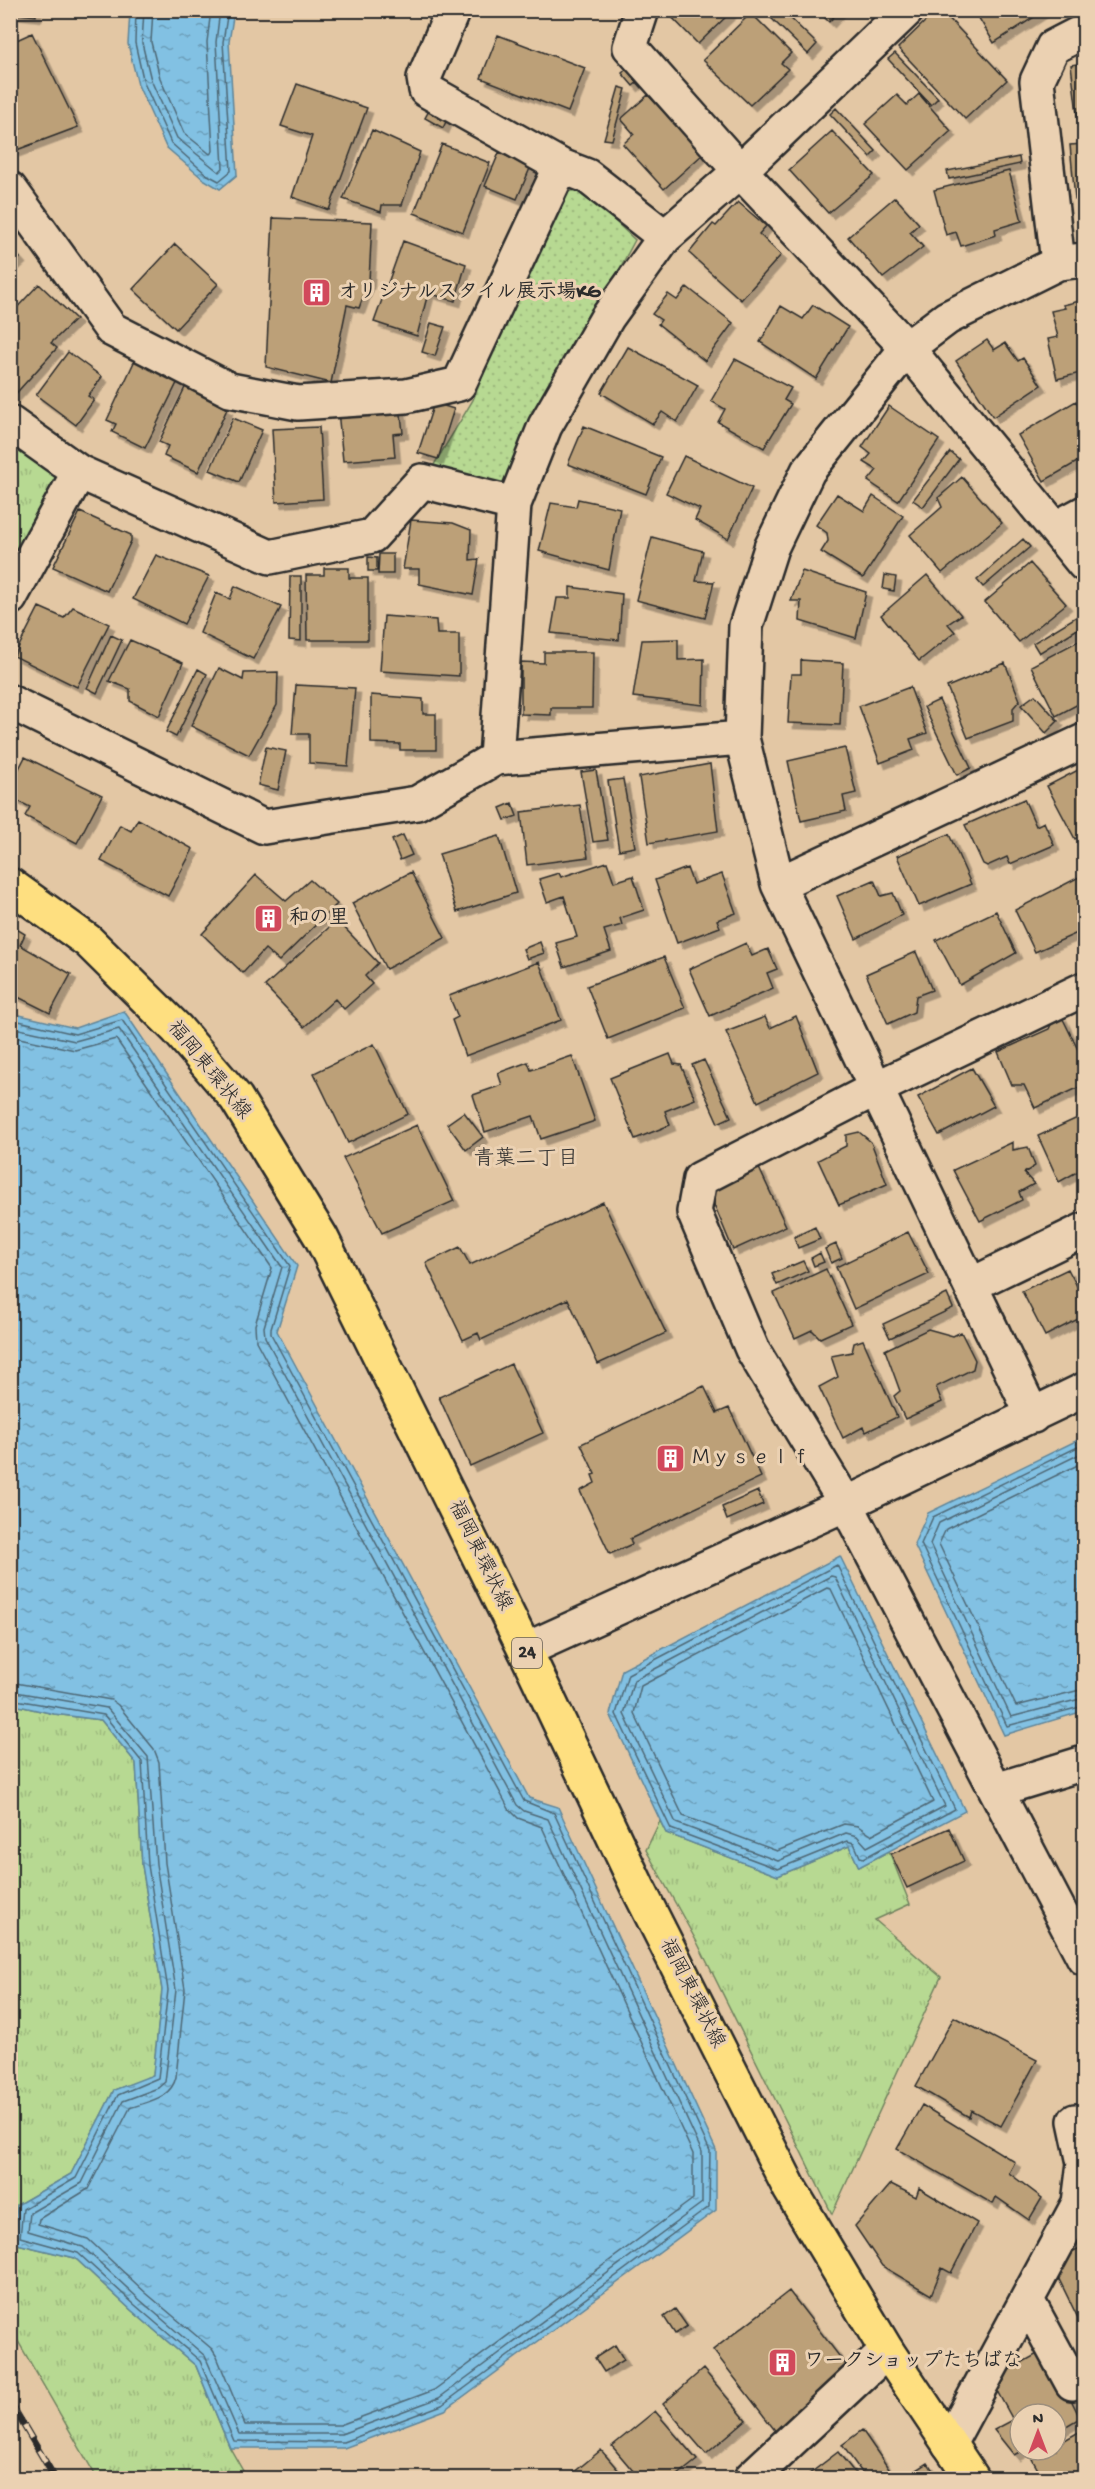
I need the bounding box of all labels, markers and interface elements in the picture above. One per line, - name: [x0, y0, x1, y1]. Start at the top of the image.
- building icon: オリジナルスタイル展示場KG: [301, 277, 333, 309]
- place label: オリジナルスタイル展示場KG: [338, 281, 601, 305]
- building icon: 和の里: [252, 903, 284, 935]
- place label: 和の里: [289, 906, 349, 931]
- street label: 福岡東環状線: [161, 1016, 256, 1125]
- district label: 青葉二丁目: [474, 1146, 579, 1173]
- building icon: Ｍｙｓｅｌｆ: [654, 1443, 686, 1475]
- place label: Ｍｙｓｅｌｆ: [691, 1448, 811, 1471]
- street label: 福岡東環状線: [442, 1496, 517, 1615]
- road number: 24: [512, 1638, 542, 1668]
- street label: 福岡東環状線: [654, 1934, 730, 2053]
- building icon: ワークショップたちばな: [767, 2346, 799, 2378]
- place label: ワークショップたちばな: [804, 2349, 1022, 2374]
- north arrow: [1008, 2402, 1068, 2462]
- text: N: [1033, 2411, 1044, 2430]

